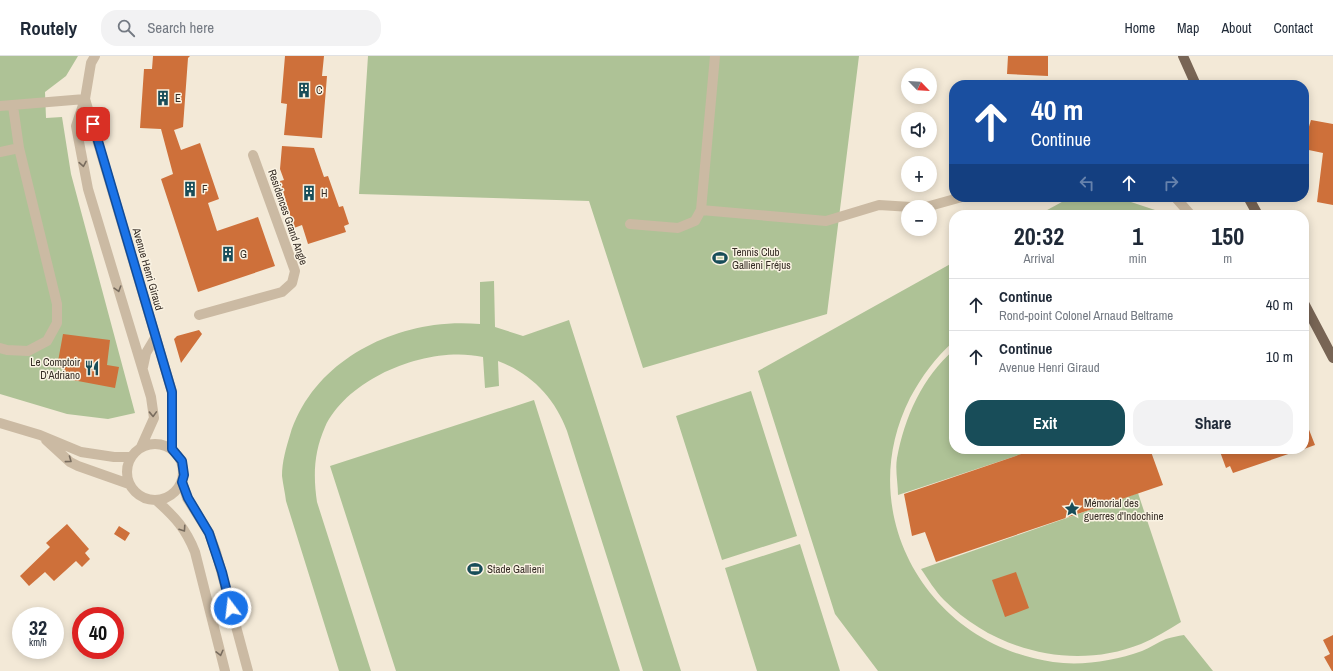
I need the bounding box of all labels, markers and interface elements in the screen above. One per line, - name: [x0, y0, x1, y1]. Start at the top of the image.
- search box: [101, 10, 381, 46]
- text: Routely: [20, 15, 77, 41]
- icon: search: [115, 17, 137, 39]
- text: Search here: [147, 17, 214, 38]
- text: Home: [1124, 19, 1155, 37]
- text: Map: [1177, 19, 1199, 37]
- text: About: [1221, 19, 1251, 37]
- text: Contact: [1273, 19, 1313, 37]
- north arrow: [901, 68, 937, 104]
- map controls: [901, 68, 937, 236]
- building icon: C: [295, 81, 313, 99]
- place label: C: [316, 83, 323, 97]
- building icon: E: [154, 89, 172, 107]
- place label: E: [175, 91, 181, 105]
- text: 40 m: [1031, 91, 1083, 129]
- icon: ahead: [965, 96, 1017, 148]
- pin: [76, 107, 110, 141]
- button: sound: [901, 112, 937, 148]
- icon: arrive: [82, 113, 104, 135]
- text: Continue: [1031, 127, 1091, 152]
- button: +: [901, 156, 937, 192]
- one-way arrow: [78, 161, 87, 167]
- street label: Residences Grand Angle: [265, 167, 311, 267]
- icon: left: [1076, 172, 1098, 194]
- icon: ahead: [1118, 172, 1140, 194]
- icon: right: [1160, 172, 1182, 194]
- building icon: F: [181, 180, 199, 198]
- place label: F: [202, 182, 208, 196]
- building icon: H: [300, 184, 318, 202]
- place label: H: [321, 186, 328, 200]
- button: −: [901, 200, 937, 236]
- text: 20:32: [1014, 220, 1064, 252]
- text: 1: [1132, 220, 1143, 252]
- text: 150: [1211, 220, 1244, 252]
- street label: Avenue Henri Giraud: [129, 225, 166, 312]
- building icon: G: [219, 245, 237, 263]
- place label: Tennis Club Gallieni Fréjus: [732, 245, 791, 272]
- place label: G: [240, 247, 247, 261]
- sports icon: Tennis Club Gallieni Fréjus: [711, 249, 729, 267]
- text: Arrival: [1024, 250, 1054, 267]
- text: min: [1129, 250, 1147, 267]
- text: m: [1223, 250, 1232, 267]
- one-way arrow: [113, 285, 122, 292]
- text: Continue: [999, 286, 1052, 307]
- icon: ahead: [965, 294, 987, 316]
- text: 40 m: [1266, 294, 1293, 315]
- text: Rond-point Colonel Arnaud Beltrame: [999, 307, 1173, 324]
- text: Continue: [999, 338, 1052, 359]
- icon: ahead: [965, 346, 987, 368]
- text: 10 m: [1266, 346, 1293, 367]
- place label: Le Comptoir D'Adriano: [30, 355, 80, 382]
- restaurant icon: Le Comptoir D'Adriano: [83, 359, 101, 377]
- text: Avenue Henri Giraud: [999, 359, 1100, 376]
- button: Exit: [965, 400, 1125, 446]
- button: Share: [1133, 400, 1293, 446]
- one-way arrow: [149, 411, 157, 417]
- one-way arrow: [65, 455, 72, 462]
- place label: Mémorial des guerres d'Indochine: [1084, 496, 1163, 523]
- place icon: Mémorial des guerres d'Indochine: [1063, 500, 1081, 518]
- one-way arrow: [179, 524, 186, 531]
- sports icon: Stade Gallieni: [466, 560, 484, 578]
- place label: Stade Gallieni: [487, 562, 544, 576]
- position arrow: [210, 587, 252, 629]
- speed limit sign: 40: [72, 607, 124, 659]
- text: 32: [29, 614, 47, 641]
- text: km/h: [29, 636, 47, 649]
- one-way arrow: [215, 649, 224, 656]

